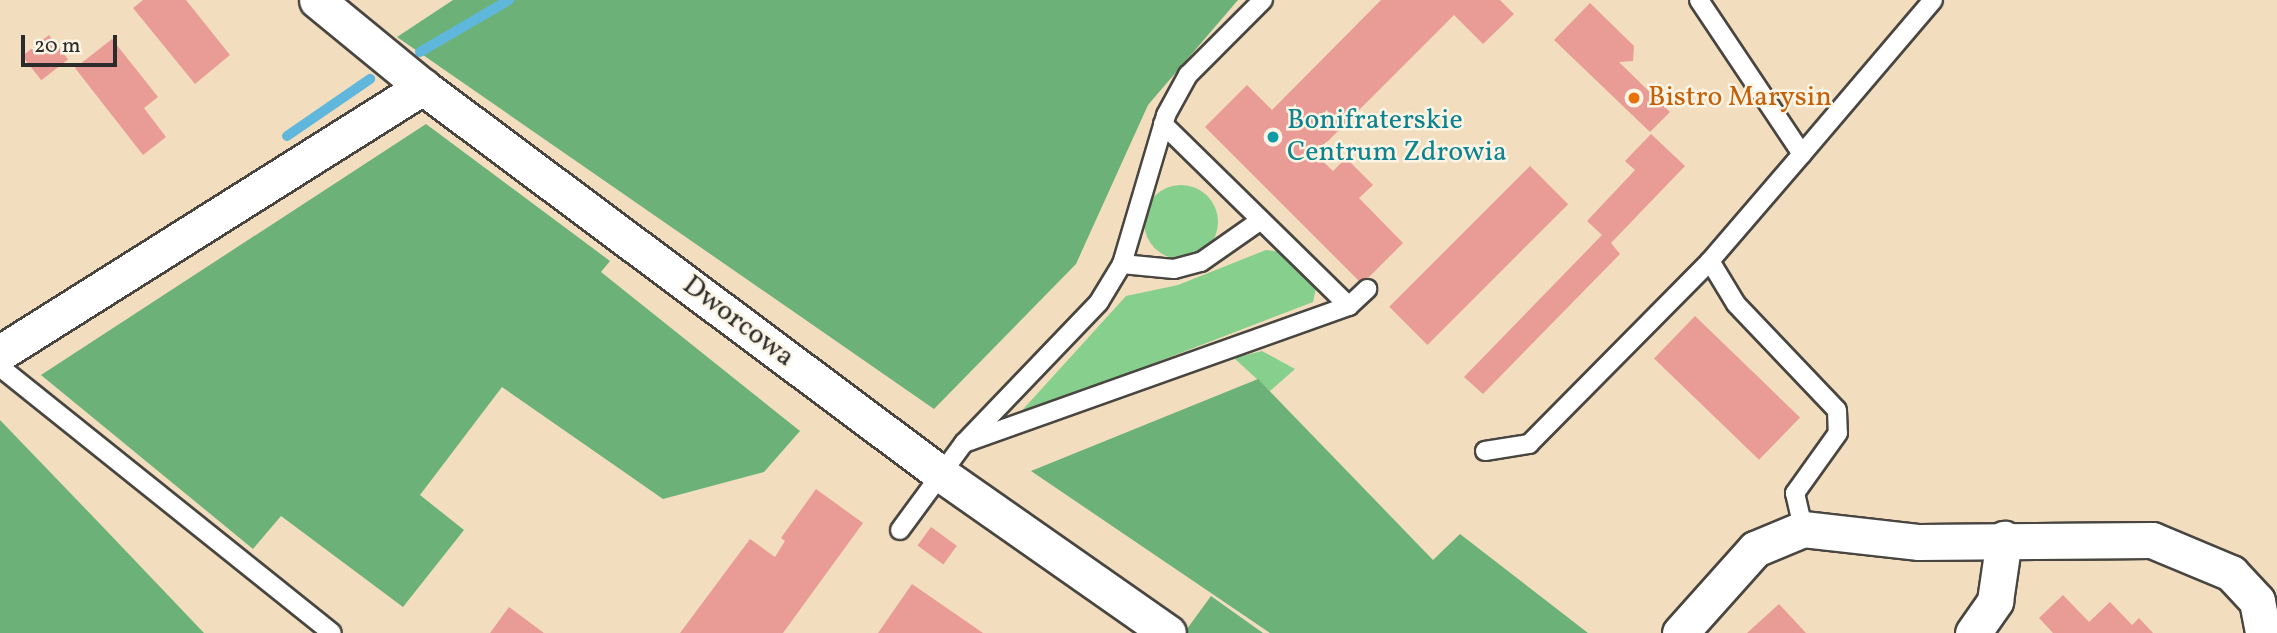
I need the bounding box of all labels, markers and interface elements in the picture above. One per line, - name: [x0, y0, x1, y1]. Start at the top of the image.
- scale bar: [24, 21, 121, 65]
- text: 20 m: [34, 32, 80, 61]
- place label: Bistro Marysin: [1648, 81, 1832, 115]
- marker: Bistro Marysin: [1626, 90, 1642, 106]
- place label: Bonifraterskie Centrum Zdrowia: [1287, 104, 1507, 170]
- marker: Bonifraterskie Centrum Zdrowia: [1265, 129, 1281, 145]
- street label: Dworcowa: [675, 269, 801, 375]

